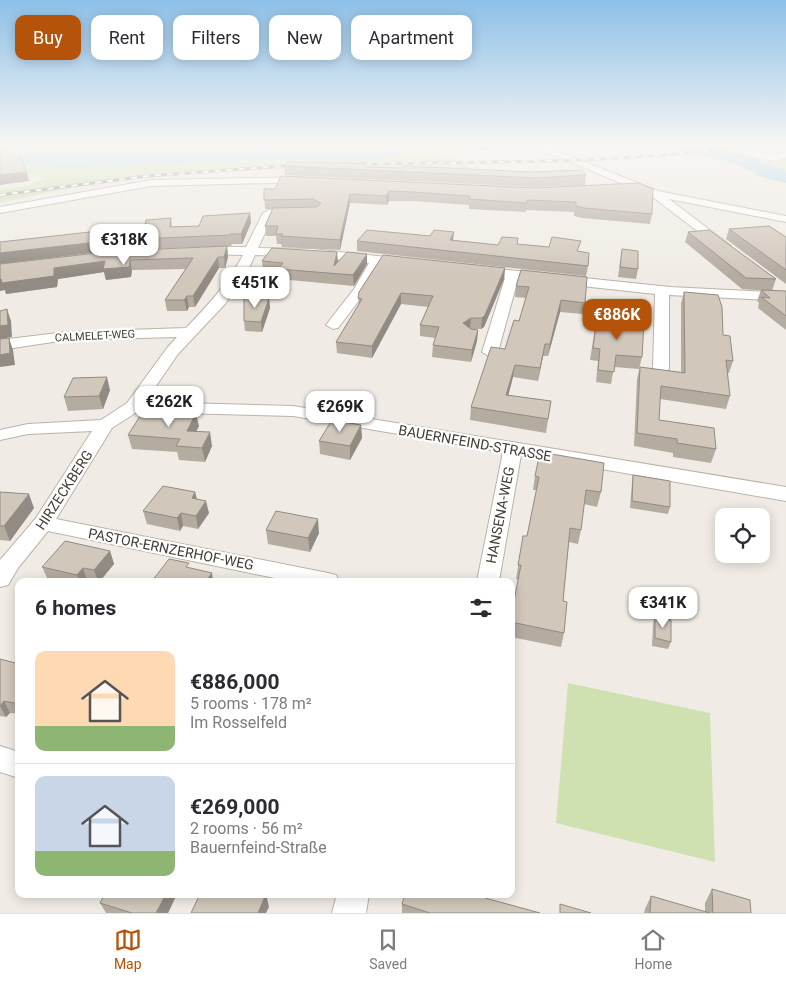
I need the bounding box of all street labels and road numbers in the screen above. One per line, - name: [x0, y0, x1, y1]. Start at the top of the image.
- street label: CALMELET-WEG: [55, 327, 135, 345]
- street label: BAUERNFEIND-STRASSE: [397, 422, 553, 464]
- street label: HIRZECKBERG: [32, 447, 96, 533]
- street label: HANSENA-WEG: [483, 465, 517, 565]
- street label: PASTOR-ERNZERHOF-WEG: [87, 525, 255, 573]

